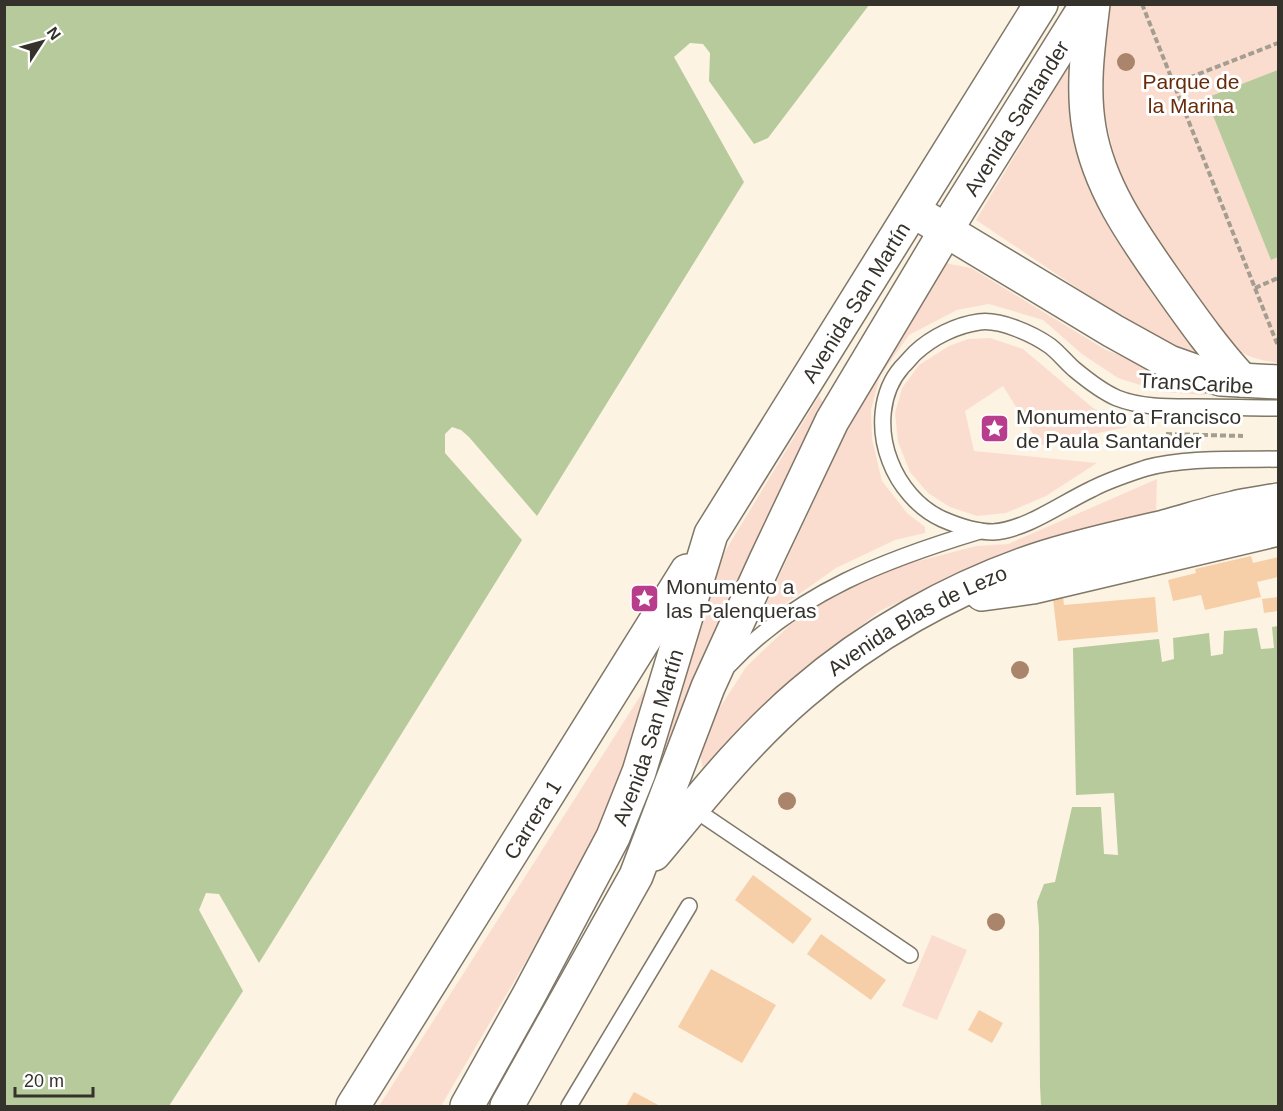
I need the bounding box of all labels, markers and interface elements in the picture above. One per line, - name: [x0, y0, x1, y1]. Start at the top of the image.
- north arrow: [12, 12, 72, 72]
- text: N: [43, 24, 64, 43]
- street label: Avenida Santander: [959, 36, 1073, 200]
- park label: Parque de la Marina: [1143, 70, 1239, 117]
- street label: Avenida San Martín: [797, 218, 914, 386]
- street label: TransCaribe: [1138, 369, 1254, 397]
- place label: Monumento a Francisco de Paula Santander: [1016, 405, 1241, 452]
- place icon: Monumento a Francisco de Paula Santander: [979, 412, 1011, 444]
- street label: Avenida Blas de Lezo: [823, 560, 1010, 680]
- place label: Monumento a las Palenqueras: [666, 575, 817, 622]
- place icon: Monumento a las Palenqueras: [629, 582, 661, 614]
- street label: Avenida San Martín: [607, 646, 687, 828]
- street label: Carrera 1: [499, 776, 565, 863]
- scale bar: [15, 1060, 93, 1098]
- text: 20 m: [24, 1071, 64, 1091]

